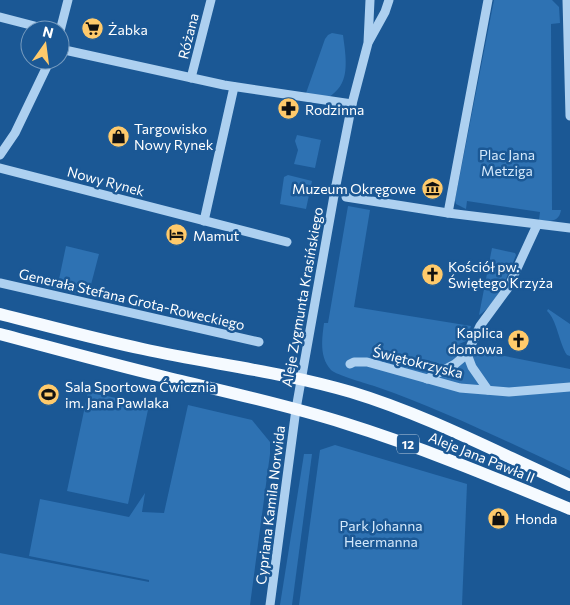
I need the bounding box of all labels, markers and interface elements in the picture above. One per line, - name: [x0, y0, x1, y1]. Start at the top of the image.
- street label: Różana: [174, 11, 202, 61]
- supermarket icon: Żabka: [80, 17, 104, 41]
- north arrow: [20, 20, 70, 70]
- place label: Żabka: [108, 21, 148, 38]
- text: N: [41, 22, 55, 41]
- pharmacy icon: Rodzinna: [277, 97, 301, 121]
- place label: Rodzinna: [305, 101, 364, 118]
- place label: Targowisko Nowy Rynek: [134, 120, 214, 153]
- shop icon: Targowisko Nowy Rynek: [106, 124, 130, 148]
- park label: Plac Jana Metziga: [479, 146, 535, 179]
- street label: Nowy Rynek: [65, 163, 147, 200]
- museum icon: Muzeum Okręgowe: [420, 176, 444, 200]
- place label: Muzeum Okręgowe: [292, 180, 416, 197]
- street label: Aleje Zygmunta Krasińskiego: [278, 206, 326, 388]
- hotel icon: Mamut: [165, 223, 189, 247]
- place label: Mamut: [193, 227, 240, 244]
- place label: Kościół pw. Świętego Krzyża: [448, 258, 553, 291]
- church icon: Kościół pw. Świętego Krzyża: [420, 262, 444, 286]
- street label: Generała Stefana Grota-Roweckiego: [17, 265, 247, 333]
- place label: Kaplica domowa: [448, 324, 503, 357]
- church icon: Kaplica domowa: [507, 328, 531, 352]
- street label: Świętokrzyska: [371, 343, 465, 381]
- place label: Sala Sportowa Ćwicznia im. Jana Pawlaka: [65, 378, 216, 411]
- sports icon: Sala Sportowa Ćwicznia im. Jana Pawlaka: [37, 382, 61, 406]
- street label: Cypriana Kamila Norwida: [252, 424, 288, 586]
- street label: Aleje Jana Pawła II: [426, 428, 538, 486]
- road number: 12: [397, 434, 419, 454]
- shop icon: Honda: [487, 506, 511, 530]
- place label: Honda: [515, 510, 557, 527]
- park label: Park Johanna Heermanna: [339, 517, 423, 550]

